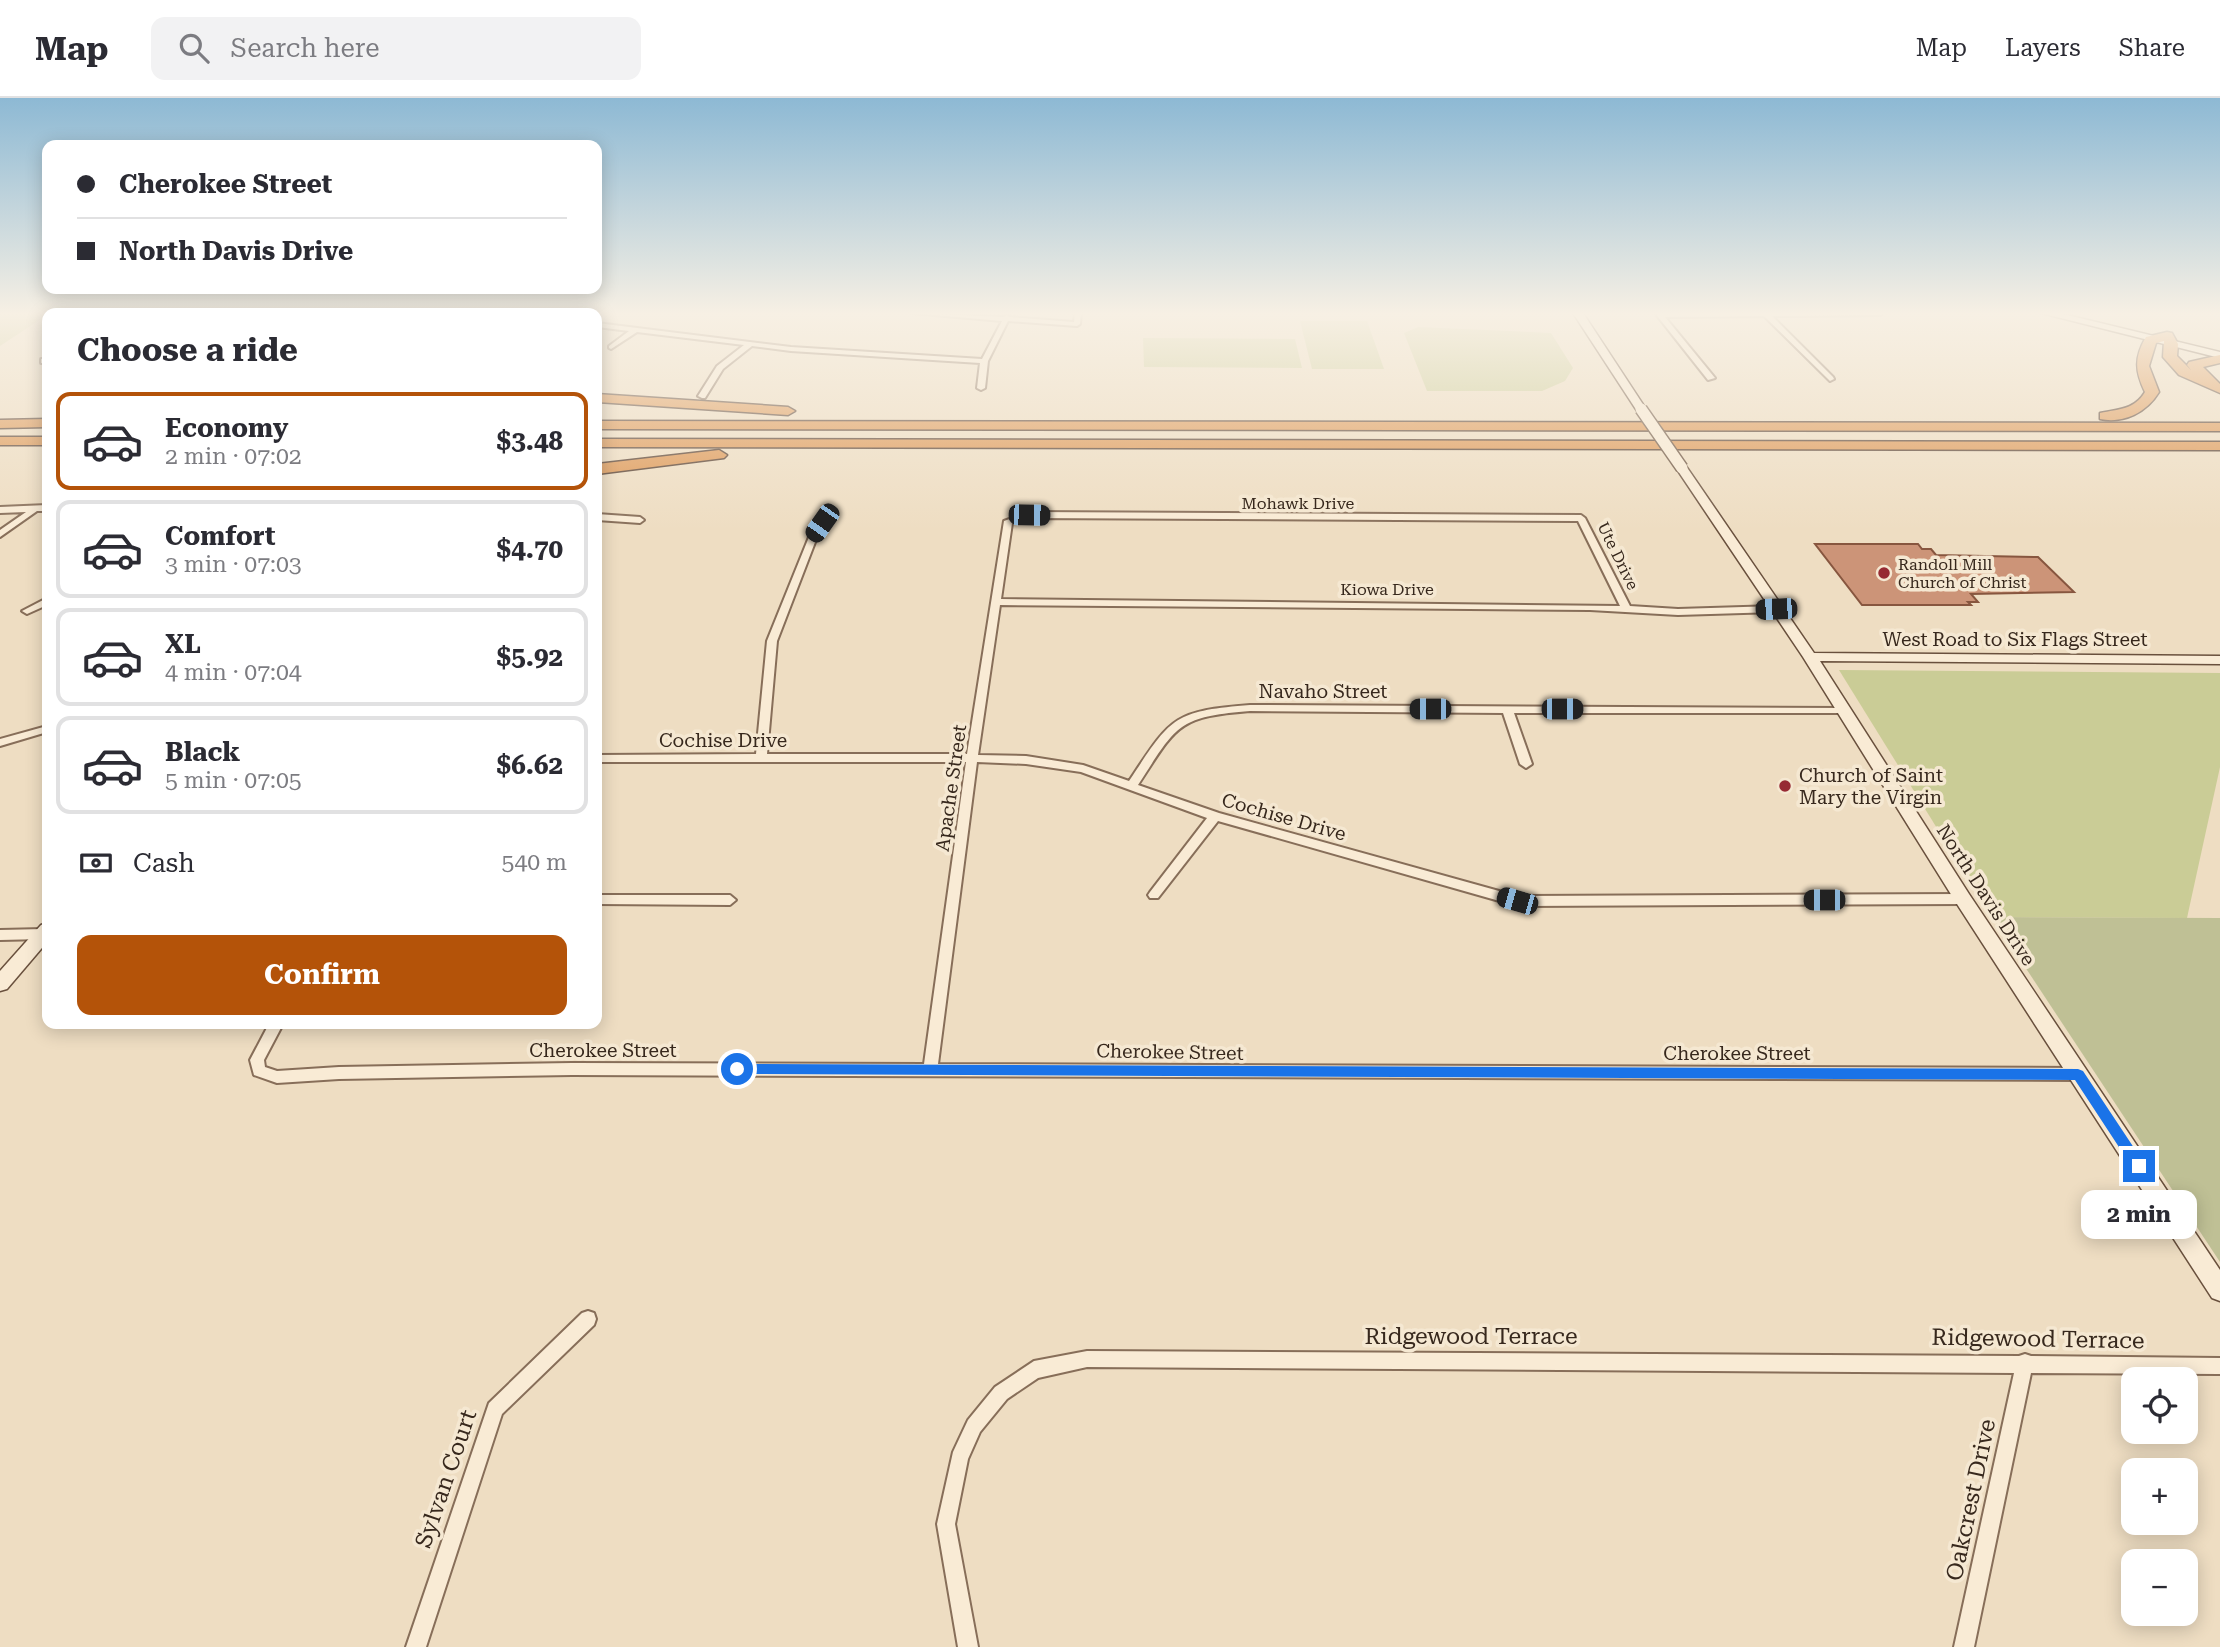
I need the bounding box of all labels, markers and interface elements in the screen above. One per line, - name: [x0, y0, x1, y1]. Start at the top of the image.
- search box: [151, 17, 641, 80]
- text: Map: [35, 29, 109, 68]
- icon: search: [175, 29, 213, 67]
- text: Search here: [231, 33, 380, 63]
- text: Map: [1916, 34, 1967, 62]
- text: Layers: [2005, 34, 2081, 62]
- text: Share: [2119, 34, 2185, 62]
- text: Cherokee Street: [119, 169, 332, 199]
- text: North Davis Drive: [119, 236, 353, 266]
- text: Choose a ride: [77, 331, 298, 369]
- icon: car: [81, 410, 144, 473]
- text: Economy: [165, 413, 288, 443]
- text: $3.48: [497, 426, 563, 456]
- text: 2 min · 07:02: [165, 443, 302, 470]
- street label: Mohawk Drive: [1242, 494, 1355, 513]
- car: [802, 500, 843, 546]
- car: [1008, 504, 1051, 526]
- icon: car: [81, 518, 144, 581]
- street label: Ute Drive: [1593, 519, 1643, 593]
- text: Comfort: [165, 521, 275, 551]
- text: $4.70: [497, 534, 563, 564]
- text: 3 min · 07:03: [165, 551, 302, 578]
- place label: Randoll Mill Church of Christ: [1898, 555, 2026, 592]
- marker: Randoll Mill Church of Christ: [1876, 565, 1892, 581]
- street label: Kiowa Drive: [1340, 580, 1434, 599]
- car: [1755, 598, 1798, 620]
- icon: car: [81, 626, 144, 689]
- street label: West Road to Six Flags Street: [1882, 628, 2148, 651]
- text: XL: [165, 629, 201, 659]
- text: $5.92: [497, 642, 563, 672]
- text: 4 min · 07:04: [165, 659, 302, 686]
- street label: Navaho Street: [1259, 680, 1387, 703]
- car: [1410, 699, 1452, 720]
- car: [1542, 699, 1584, 720]
- street label: Apache Street: [931, 723, 971, 853]
- street label: Cochise Drive: [659, 729, 787, 752]
- icon: car: [81, 734, 144, 797]
- text: Black: [165, 737, 240, 767]
- text: $6.62: [497, 750, 563, 780]
- place label: Church of Saint Mary the Virgin: [1799, 764, 1943, 809]
- text: 5 min · 07:05: [165, 767, 302, 794]
- marker: Church of Saint Mary the Virgin: [1777, 778, 1793, 794]
- street label: Cochise Drive: [1219, 788, 1349, 846]
- street label: North Davis Drive: [1932, 820, 2040, 970]
- icon: cash: [77, 844, 115, 882]
- text: Cash: [133, 848, 195, 878]
- text: 540 m: [502, 849, 567, 876]
- car: [1494, 885, 1541, 917]
- car: [1804, 890, 1846, 911]
- button: Confirm: [77, 935, 567, 1015]
- street label: Cherokee Street: [529, 1039, 677, 1062]
- street label: Cherokee Street: [1096, 1039, 1244, 1065]
- street label: Cherokee Street: [1663, 1042, 1811, 1065]
- route start: [721, 1053, 753, 1085]
- route end: [2123, 1150, 2155, 1182]
- callout: 2 min: [2081, 1190, 2197, 1240]
- text: 2 min: [2107, 1201, 2171, 1228]
- street label: Ridgewood Terrace: [1364, 1323, 1578, 1350]
- street label: Ridgewood Terrace: [1931, 1324, 2145, 1354]
- map controls: [2121, 1367, 2198, 1626]
- button: locate: [2121, 1367, 2198, 1444]
- street label: Sylvan Court: [410, 1406, 482, 1552]
- street label: Oakcrest Drive: [1941, 1417, 2001, 1583]
- button: +: [2121, 1458, 2198, 1535]
- button: −: [2121, 1549, 2198, 1626]

